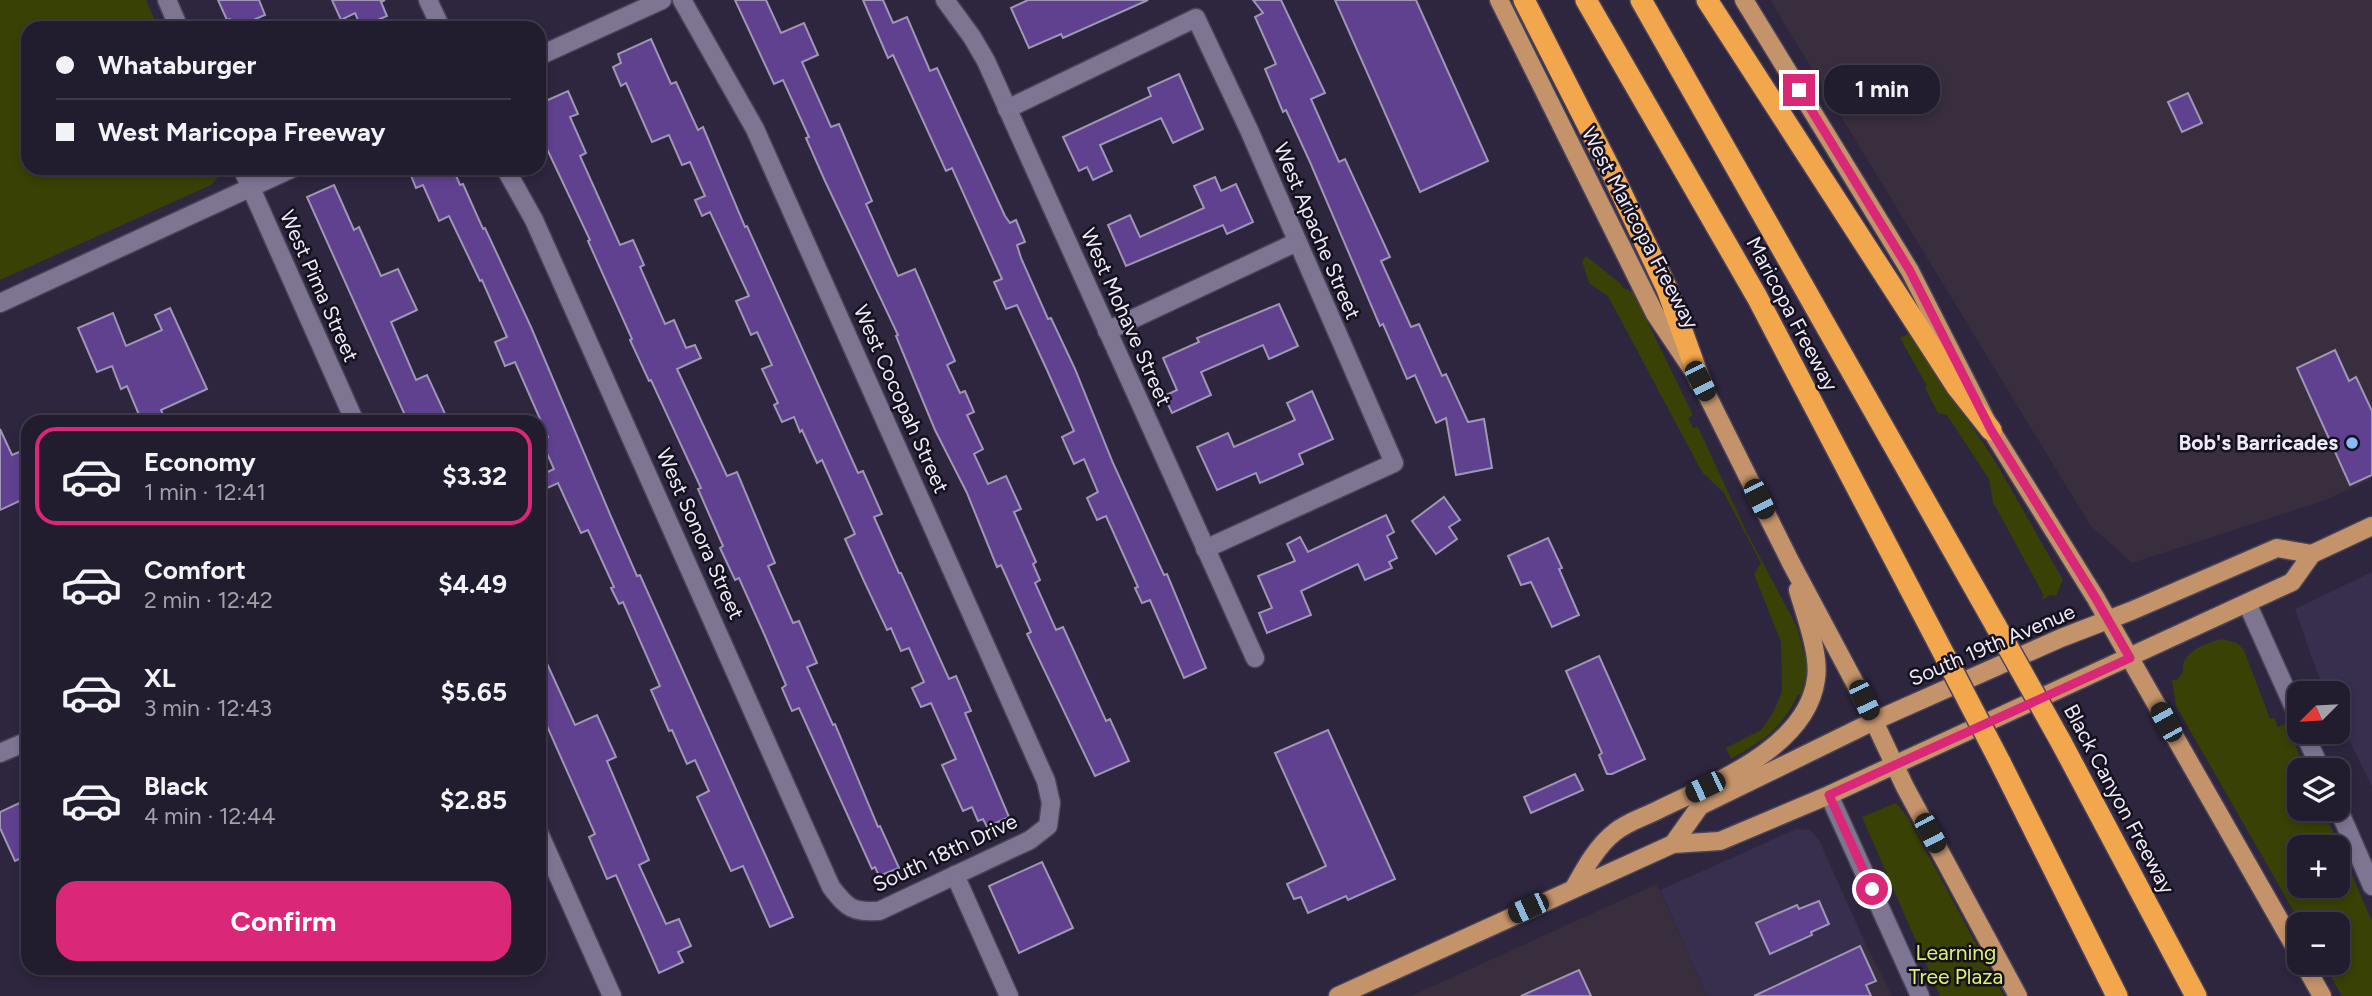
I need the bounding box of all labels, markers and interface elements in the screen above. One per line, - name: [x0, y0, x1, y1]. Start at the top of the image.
- text: Whataburger: [98, 49, 256, 81]
- callout: 1 min: [1824, 66, 1939, 114]
- route end: [1783, 74, 1815, 106]
- text: 1 min: [1855, 75, 1909, 103]
- text: West Maricopa Freeway: [98, 116, 385, 148]
- street label: West Maricopa Freeway: [1577, 123, 1704, 333]
- street label: West Apache Street: [1269, 139, 1366, 323]
- street label: West Pima Street: [275, 206, 364, 366]
- street label: West Mohave Street: [1076, 224, 1177, 410]
- street label: Maricopa Freeway: [1741, 232, 1844, 395]
- street label: West Cocopah Street: [849, 301, 954, 497]
- car: [1682, 358, 1719, 404]
- place label: Bob's Barricades: [2178, 430, 2338, 455]
- marker: Bob's Barricades: [2344, 435, 2360, 451]
- street label: West Sonora Street: [652, 444, 749, 623]
- icon: car: [60, 445, 123, 508]
- text: Economy: [144, 446, 256, 478]
- text: $3.32: [442, 460, 507, 492]
- car: [1741, 476, 1778, 522]
- text: 1 min · 12:41: [144, 478, 266, 506]
- icon: car: [60, 553, 123, 616]
- text: Comfort: [144, 554, 246, 586]
- text: $4.49: [438, 568, 507, 600]
- text: 2 min · 12:42: [144, 586, 273, 614]
- street label: South 19th Avenue: [1905, 598, 2079, 691]
- icon: car: [60, 661, 123, 724]
- text: XL: [144, 662, 176, 694]
- text: $5.65: [441, 676, 507, 708]
- car: [1846, 677, 1883, 723]
- north arrow: [2287, 681, 2350, 744]
- map controls: [2287, 681, 2350, 975]
- text: 3 min · 12:43: [144, 694, 272, 722]
- car: [2147, 699, 2186, 745]
- street label: Black Canyon Freeway: [2059, 700, 2180, 898]
- button: layers: [2287, 758, 2350, 821]
- car: [1682, 768, 1729, 806]
- icon: car: [60, 769, 123, 832]
- text: Black: [144, 770, 208, 802]
- text: $2.85: [440, 784, 507, 816]
- text: 4 min · 12:44: [144, 802, 276, 830]
- street label: South 18th Drive: [869, 808, 1021, 897]
- car: [1911, 810, 1950, 856]
- button: +: [2287, 835, 2350, 898]
- route start: [1856, 873, 1888, 905]
- button: Confirm: [56, 881, 511, 961]
- car: [1505, 890, 1552, 926]
- button: −: [2287, 912, 2350, 975]
- park label: Learning Tree Plaza: [1909, 940, 2003, 989]

